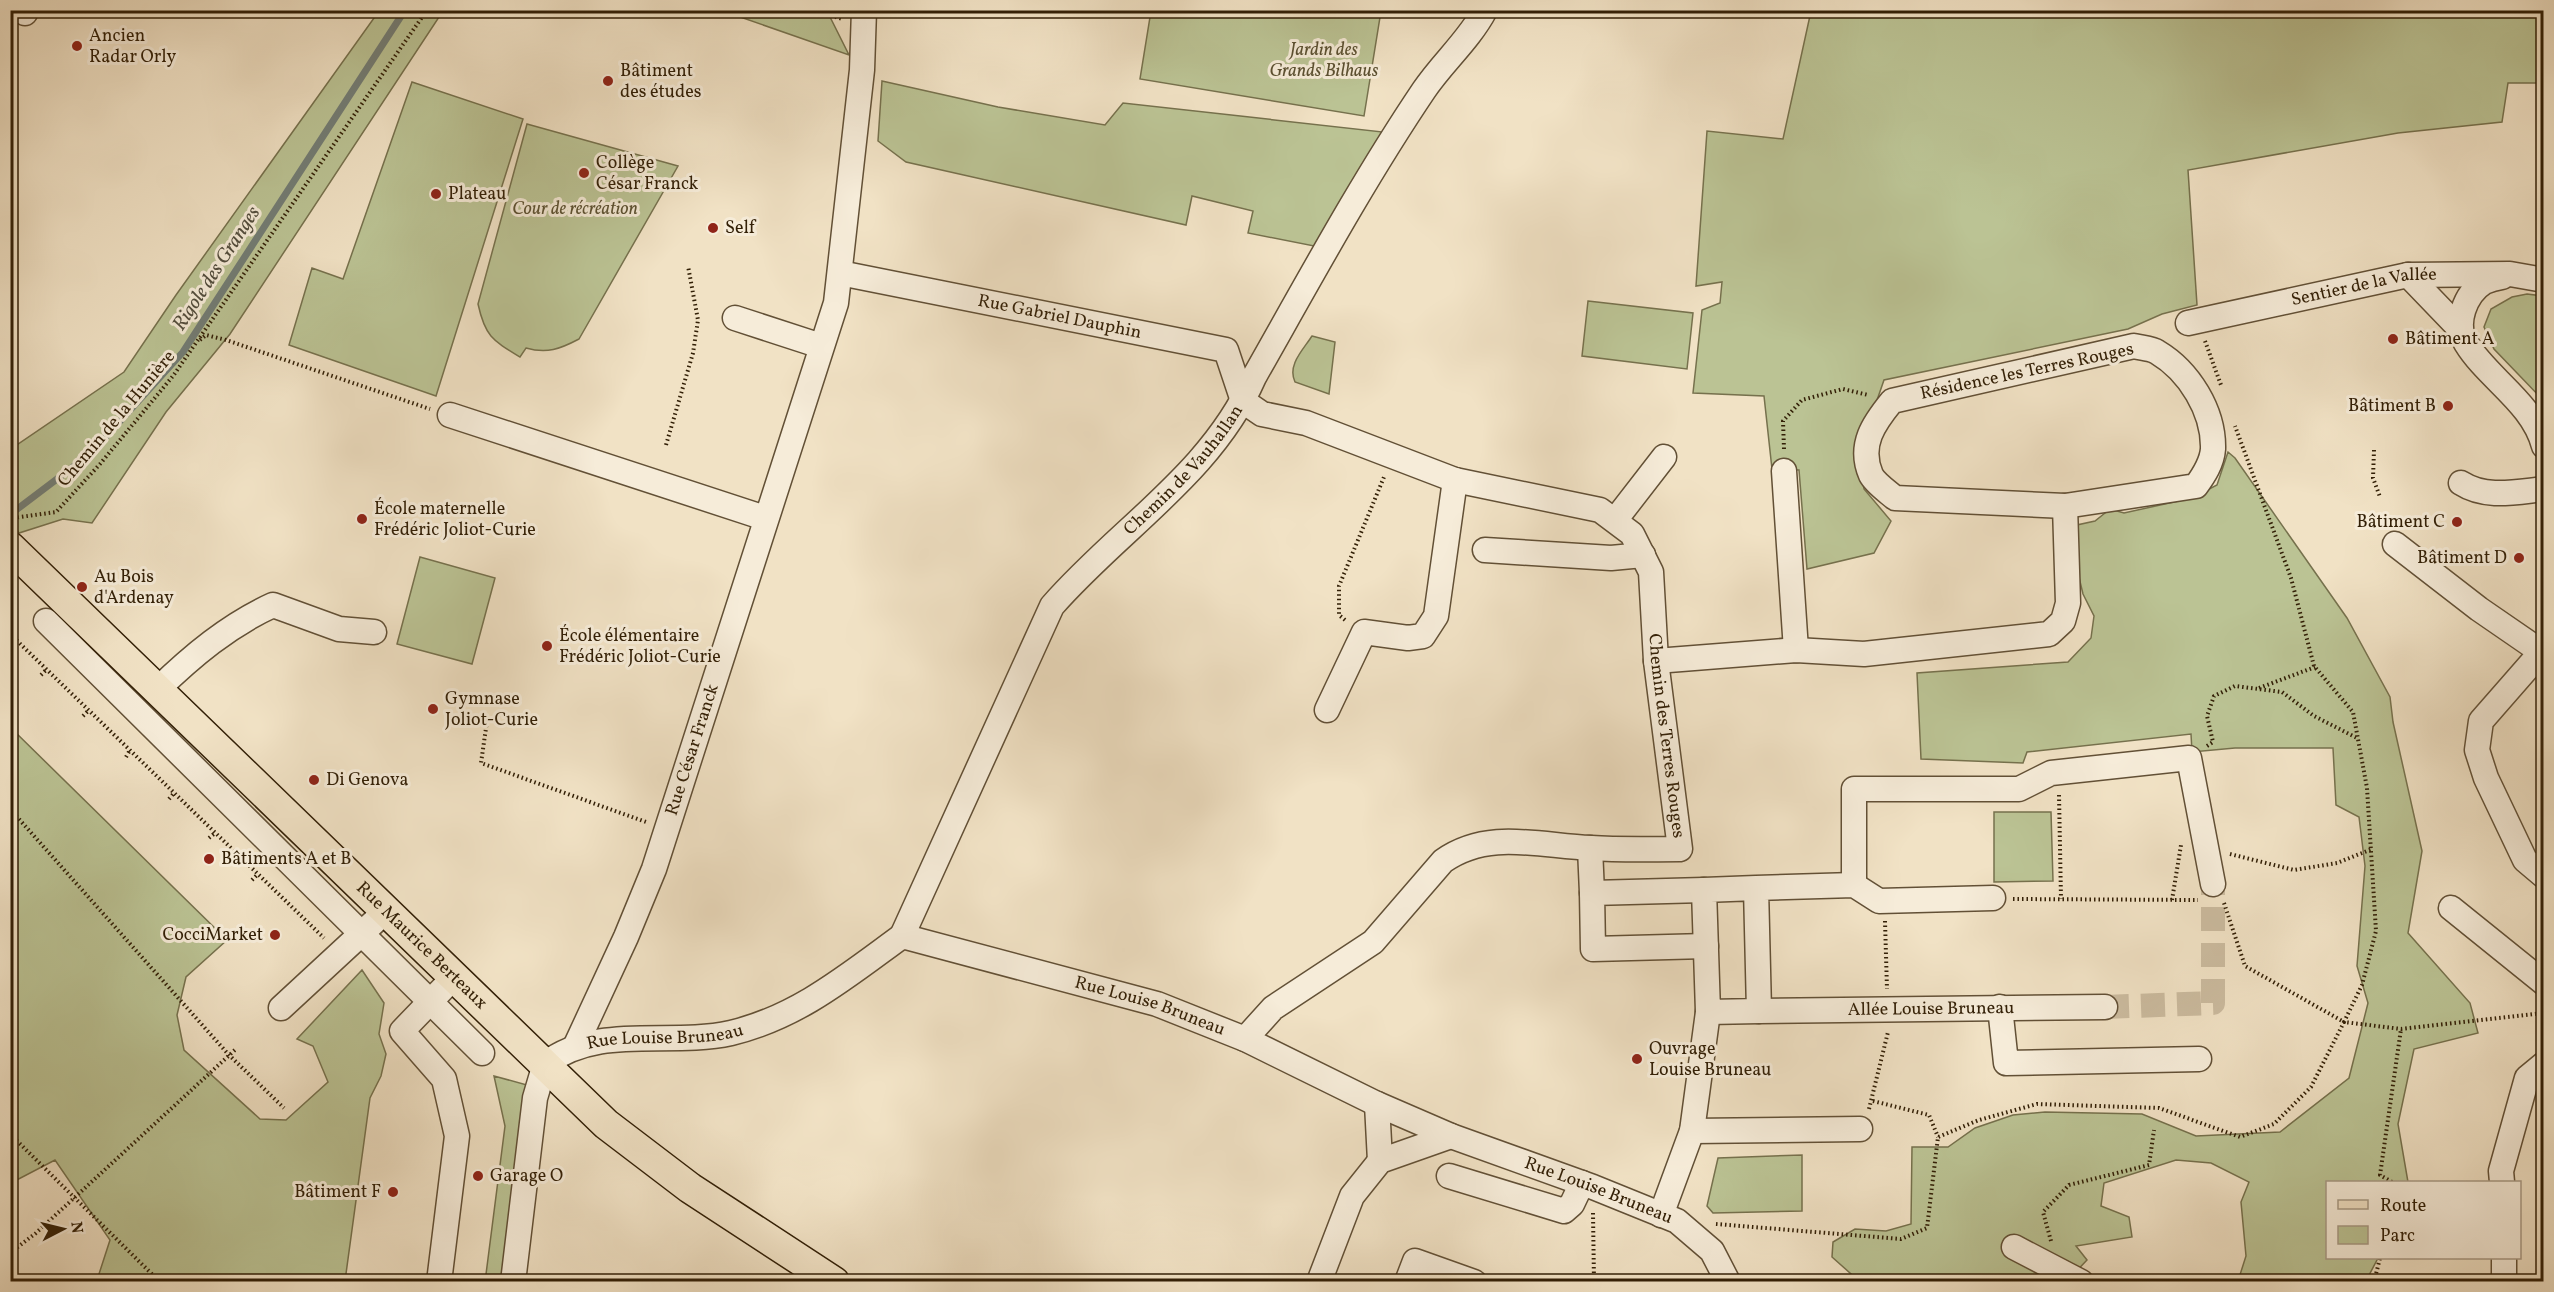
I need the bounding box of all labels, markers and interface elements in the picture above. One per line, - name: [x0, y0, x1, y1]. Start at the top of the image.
- place label: Ancien Radar Orly: [89, 24, 177, 70]
- park label: Jardin des Grands Bilhaus: [1270, 38, 1379, 84]
- marker: Ancien Radar Orly: [70, 39, 84, 53]
- place label: Bâtiment des études: [620, 59, 701, 105]
- marker: Bâtiment des études: [601, 74, 615, 88]
- place label: Collège César Franck: [596, 151, 699, 197]
- marker: Collège César Franck: [577, 166, 591, 180]
- place label: Plateau: [448, 182, 506, 207]
- marker: Plateau: [429, 187, 443, 201]
- park label: Cour de récréation: [512, 197, 638, 222]
- water label: Rigole des Granges: [166, 201, 268, 337]
- place label: Self: [725, 216, 757, 241]
- marker: Self: [706, 221, 720, 235]
- street label: Sentier de la Vallée: [2289, 262, 2437, 313]
- street label: Rue Gabriel Dauphin: [976, 288, 1144, 345]
- place label: Bâtiment A: [2405, 327, 2495, 352]
- marker: Bâtiment A: [2386, 332, 2400, 346]
- street label: Résidence les Terres Rouges: [1918, 337, 2136, 407]
- street label: Chemin de la Hunière: [52, 345, 182, 493]
- place label: Bâtiment B: [2348, 394, 2436, 419]
- marker: Bâtiment B: [2441, 399, 2455, 413]
- street label: Chemin de Vauhallan: [1118, 400, 1250, 541]
- place label: École maternelle Frédéric Joliot-Curie: [374, 497, 536, 543]
- place label: Bâtiment C: [2356, 510, 2445, 535]
- marker: École maternelle Frédéric Joliot-Curie: [355, 512, 369, 526]
- marker: Bâtiment C: [2450, 515, 2464, 529]
- place label: Bâtiment D: [2417, 546, 2507, 571]
- marker: Bâtiment D: [2512, 551, 2526, 565]
- place label: Au Bois d'Ardenay: [94, 565, 174, 611]
- marker: Au Bois d'Ardenay: [75, 580, 89, 594]
- place label: École élémentaire Frédéric Joliot-Curie: [559, 624, 721, 670]
- street label: Chemin des Terres Rouges: [1642, 633, 1691, 840]
- marker: École élémentaire Frédéric Joliot-Curie: [540, 639, 554, 653]
- street label: Rue César Franck: [659, 681, 725, 819]
- place label: Gymnase Joliot-Curie: [445, 687, 538, 733]
- marker: Gymnase Joliot-Curie: [426, 702, 440, 716]
- place label: Di Genova: [326, 768, 408, 793]
- marker: Di Genova: [307, 773, 321, 787]
- place label: Bâtiments A et B: [221, 847, 351, 872]
- marker: Bâtiments A et B: [202, 852, 216, 866]
- street label: Rue Maurice Berteaux: [350, 876, 493, 1015]
- place label: CocciMarket: [163, 923, 263, 948]
- marker: CocciMarket: [268, 928, 282, 942]
- street label: Rue Louise Bruneau: [1072, 970, 1229, 1042]
- street label: Allée Louise Bruneau: [1848, 996, 2014, 1022]
- street label: Rue Louise Bruneau: [584, 1018, 746, 1056]
- place label: Ouvrage Louise Bruneau: [1649, 1037, 1771, 1083]
- marker: Ouvrage Louise Bruneau: [1630, 1052, 1644, 1066]
- street label: Rue Louise Bruneau: [1521, 1151, 1676, 1230]
- place label: Garage O: [490, 1164, 563, 1189]
- marker: Garage O: [471, 1169, 485, 1183]
- place label: Bâtiment F: [294, 1180, 381, 1205]
- legend: [2326, 1181, 2521, 1259]
- marker: Bâtiment F: [386, 1185, 400, 1199]
- text: Route: [2380, 1194, 2426, 1219]
- north arrow: [33, 1199, 93, 1259]
- text: N: [64, 1220, 88, 1235]
- text: Parc: [2380, 1224, 2415, 1249]

